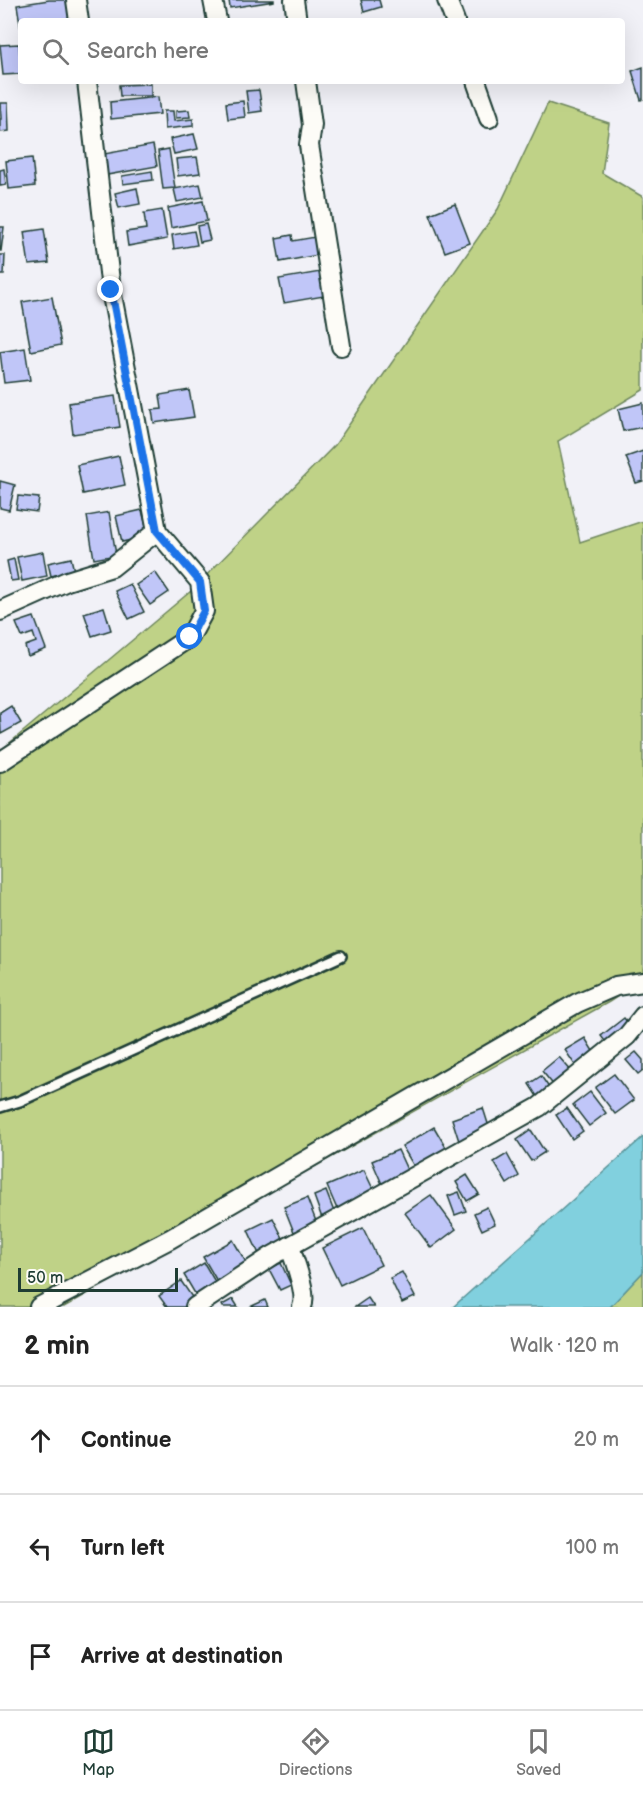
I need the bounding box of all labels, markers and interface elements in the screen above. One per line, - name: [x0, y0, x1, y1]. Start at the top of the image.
- search box: [18, 18, 625, 84]
- icon: search: [39, 35, 72, 68]
- text: Search here: [87, 38, 209, 65]
- route end: [97, 276, 123, 302]
- route start: [176, 623, 202, 649]
- scale bar: [18, 1265, 178, 1292]
- text: 50 m: [27, 1269, 63, 1288]
- text: 2 min: [24, 1331, 90, 1362]
- text: Walk · 120 m: [510, 1334, 619, 1358]
- icon: ahead: [24, 1424, 57, 1457]
- text: Continue: [81, 1427, 171, 1454]
- text: 20 m: [574, 1428, 619, 1452]
- icon: left: [24, 1532, 57, 1565]
- text: Turn left: [81, 1535, 165, 1562]
- text: 100 m: [566, 1536, 619, 1560]
- icon: arrive: [24, 1640, 57, 1673]
- text: Arrive at destination: [81, 1643, 283, 1670]
- tab: Map: [82, 1725, 115, 1780]
- tab: Directions: [279, 1725, 352, 1780]
- tab: Saved: [516, 1725, 561, 1780]

